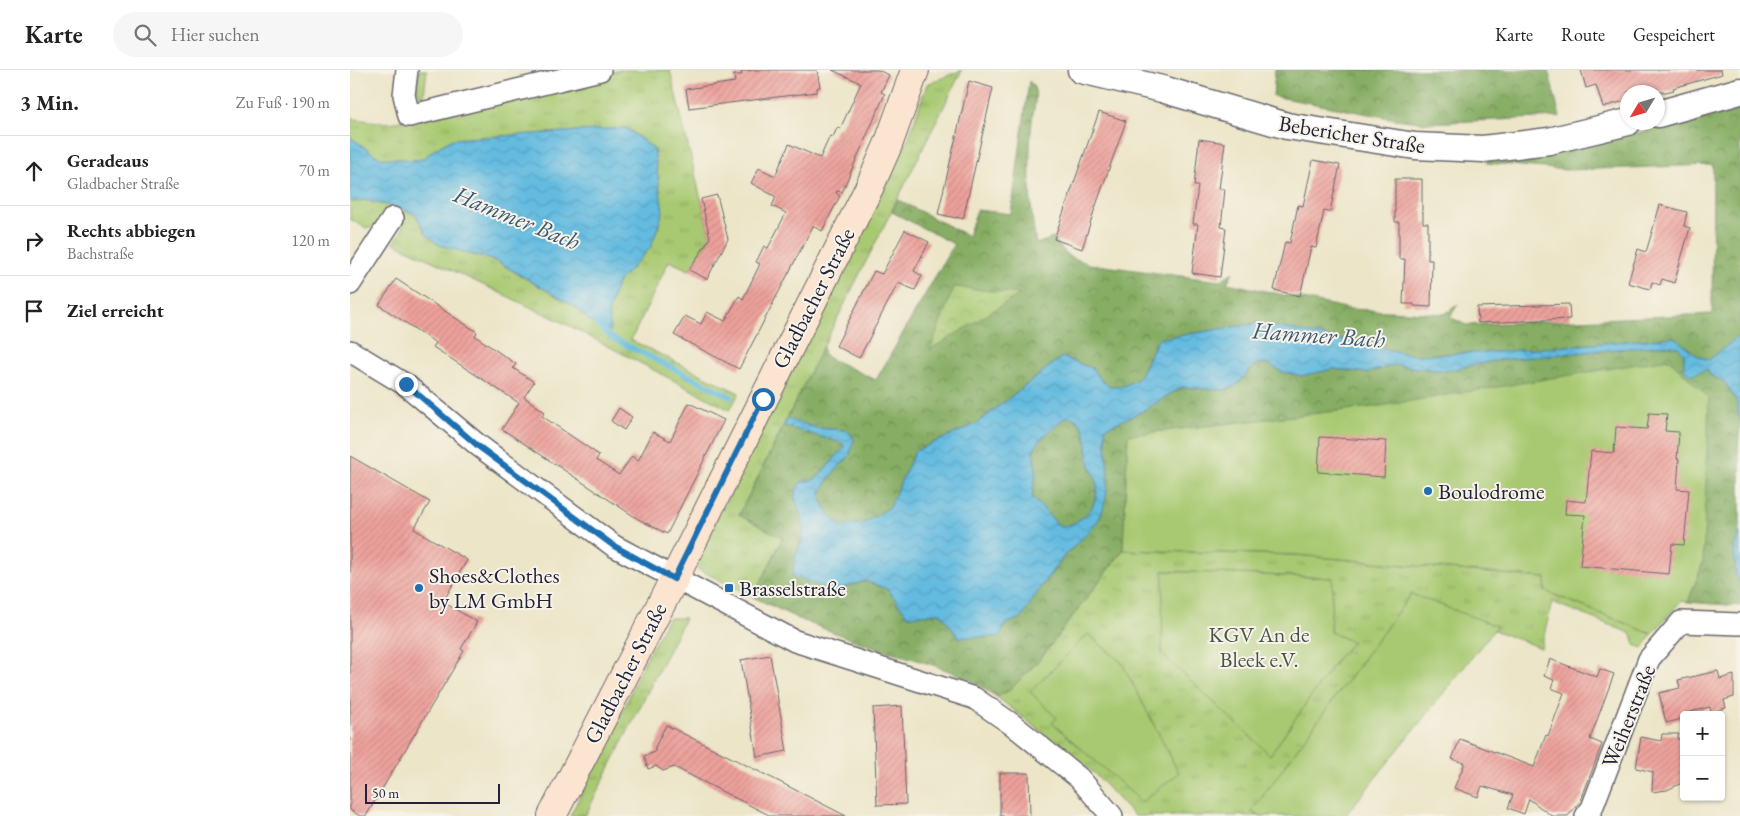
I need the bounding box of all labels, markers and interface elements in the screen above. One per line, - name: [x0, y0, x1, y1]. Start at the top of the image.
- search box: [113, 12, 463, 57]
- text: Karte: [25, 19, 83, 50]
- icon: search: [131, 21, 159, 49]
- text: Hier suchen: [171, 22, 260, 47]
- text: Karte: [1495, 23, 1533, 46]
- text: Route: [1561, 23, 1605, 46]
- text: Gespeichert: [1633, 23, 1715, 46]
- north arrow: [1620, 85, 1665, 130]
- text: 3 Min.: [20, 89, 79, 116]
- text: Zu Fuß · 190 m: [236, 92, 330, 113]
- street label: Bebericher Straße: [1277, 109, 1428, 160]
- text: Geradeaus: [67, 148, 149, 173]
- icon: ahead: [20, 157, 48, 185]
- text: 70 m: [299, 160, 330, 181]
- text: Gladbacher Straße: [67, 173, 179, 194]
- water label: Hammer Bach: [449, 178, 585, 257]
- text: Rechts abbiegen: [67, 218, 196, 243]
- street label: Gladbacher Straße: [765, 222, 862, 374]
- icon: right: [20, 227, 48, 255]
- text: 120 m: [291, 230, 330, 251]
- text: Bachstraße: [67, 243, 134, 264]
- icon: arrive: [20, 297, 48, 325]
- text: Ziel erreicht: [67, 298, 164, 323]
- water label: Hammer Bach: [1251, 314, 1387, 355]
- route end: [395, 373, 418, 396]
- route start: [752, 388, 775, 411]
- place label: Boulodrome: [1438, 477, 1545, 506]
- marker: Boulodrome: [1422, 485, 1434, 497]
- place label: Shoes&Clothes by LM GmbH: [429, 561, 559, 615]
- place label: Brasselstraße: [739, 574, 846, 603]
- marker: Shoes&Clothes by LM GmbH: [413, 582, 425, 594]
- marker: Brasselstraße: [723, 582, 735, 594]
- street label: Gladbacher Straße: [577, 597, 674, 749]
- park label: KGV An de Bleek e.V.: [1208, 620, 1310, 674]
- street label: Weiherstraße: [1595, 660, 1662, 772]
- map controls: [1680, 711, 1725, 801]
- button: +: [1680, 711, 1725, 756]
- button: −: [1680, 756, 1725, 801]
- scale bar: [365, 781, 500, 804]
- text: 50 m: [372, 784, 399, 802]

